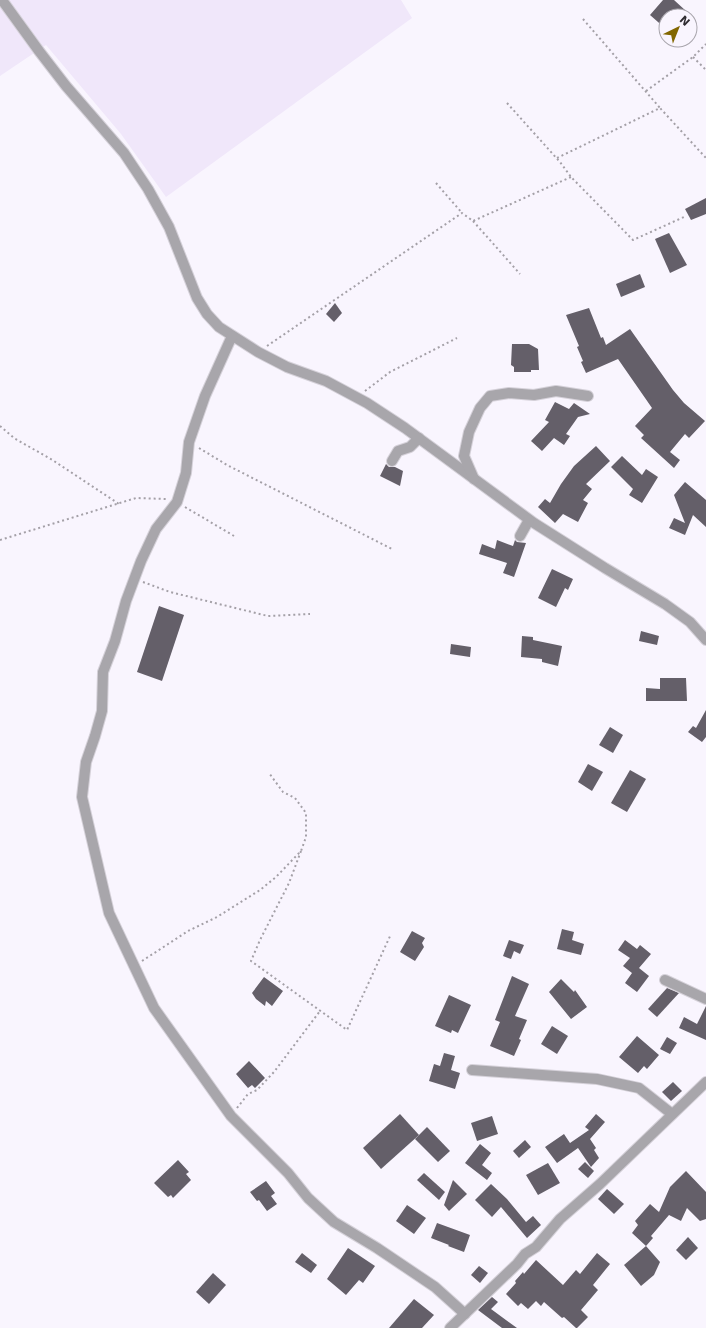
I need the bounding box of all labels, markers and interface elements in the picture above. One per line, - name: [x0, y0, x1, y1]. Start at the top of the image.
- north arrow: [658, 8, 698, 48]
- text: N: [677, 13, 692, 29]

